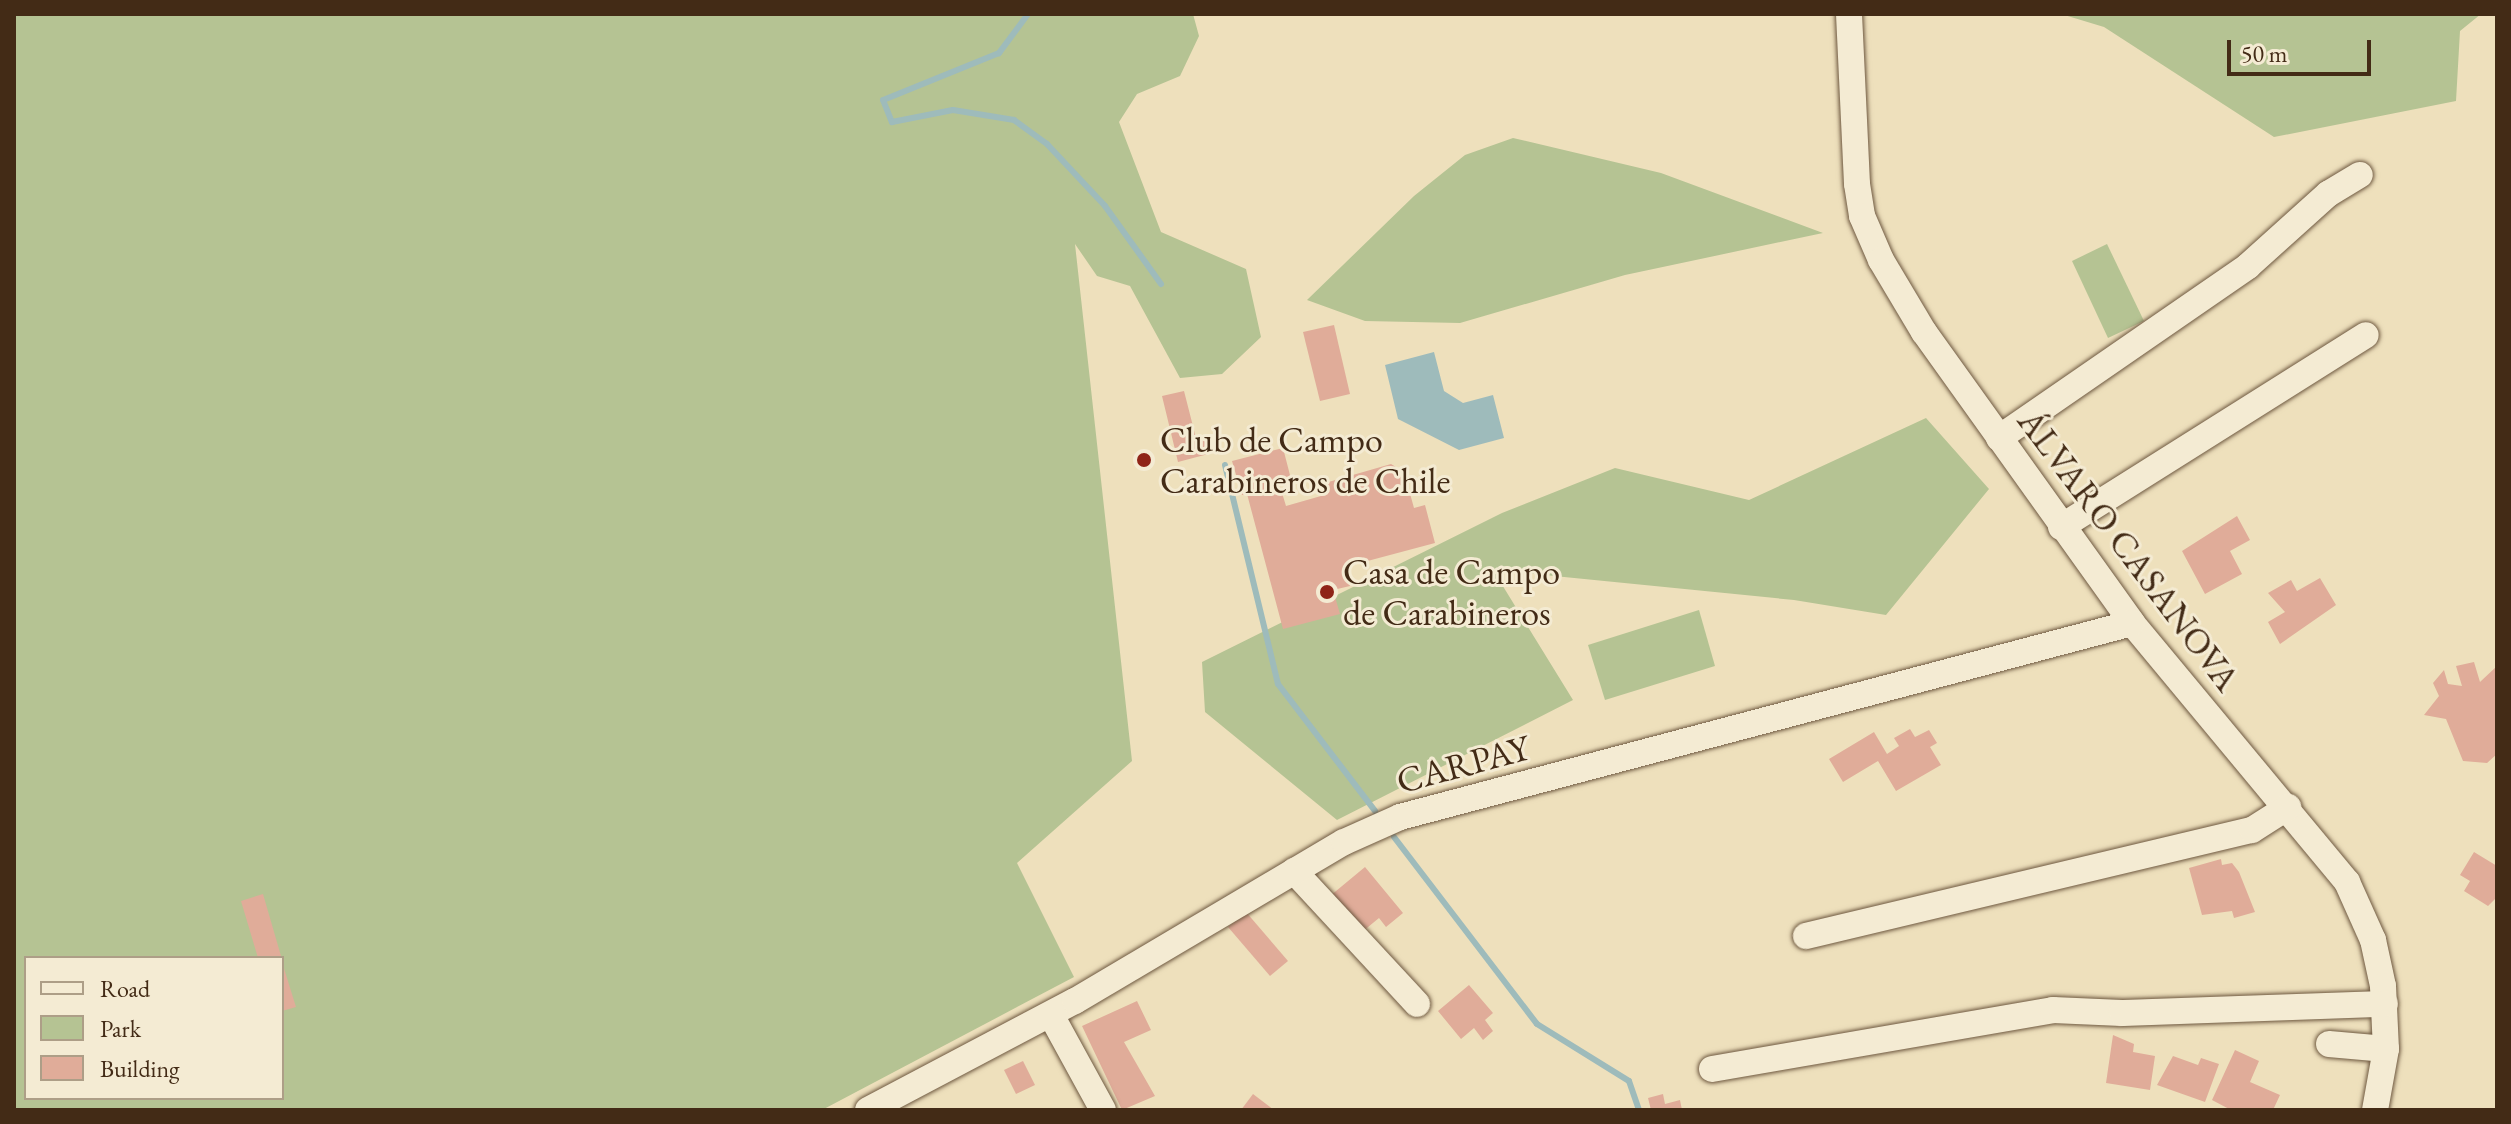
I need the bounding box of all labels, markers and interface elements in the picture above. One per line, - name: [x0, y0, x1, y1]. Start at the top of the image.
- scale bar: [2231, 24, 2375, 74]
- text: 50 m: [2241, 38, 2288, 69]
- street label: ÁLVARO CASANOVA: [2009, 400, 2249, 700]
- place label: Club de Campo Carabineros de Chile: [1160, 417, 1450, 502]
- marker: Club de Campo Carabineros de Chile: [1135, 451, 1153, 469]
- place label: Casa de Campo de Carabineros: [1343, 549, 1560, 634]
- marker: Casa de Campo de Carabineros: [1318, 583, 1336, 601]
- street label: CARPAY: [1392, 726, 1534, 802]
- legend: [24, 956, 284, 1100]
- text: Road: [100, 973, 150, 1004]
- text: Park: [100, 1013, 141, 1044]
- text: Building: [100, 1053, 180, 1084]

